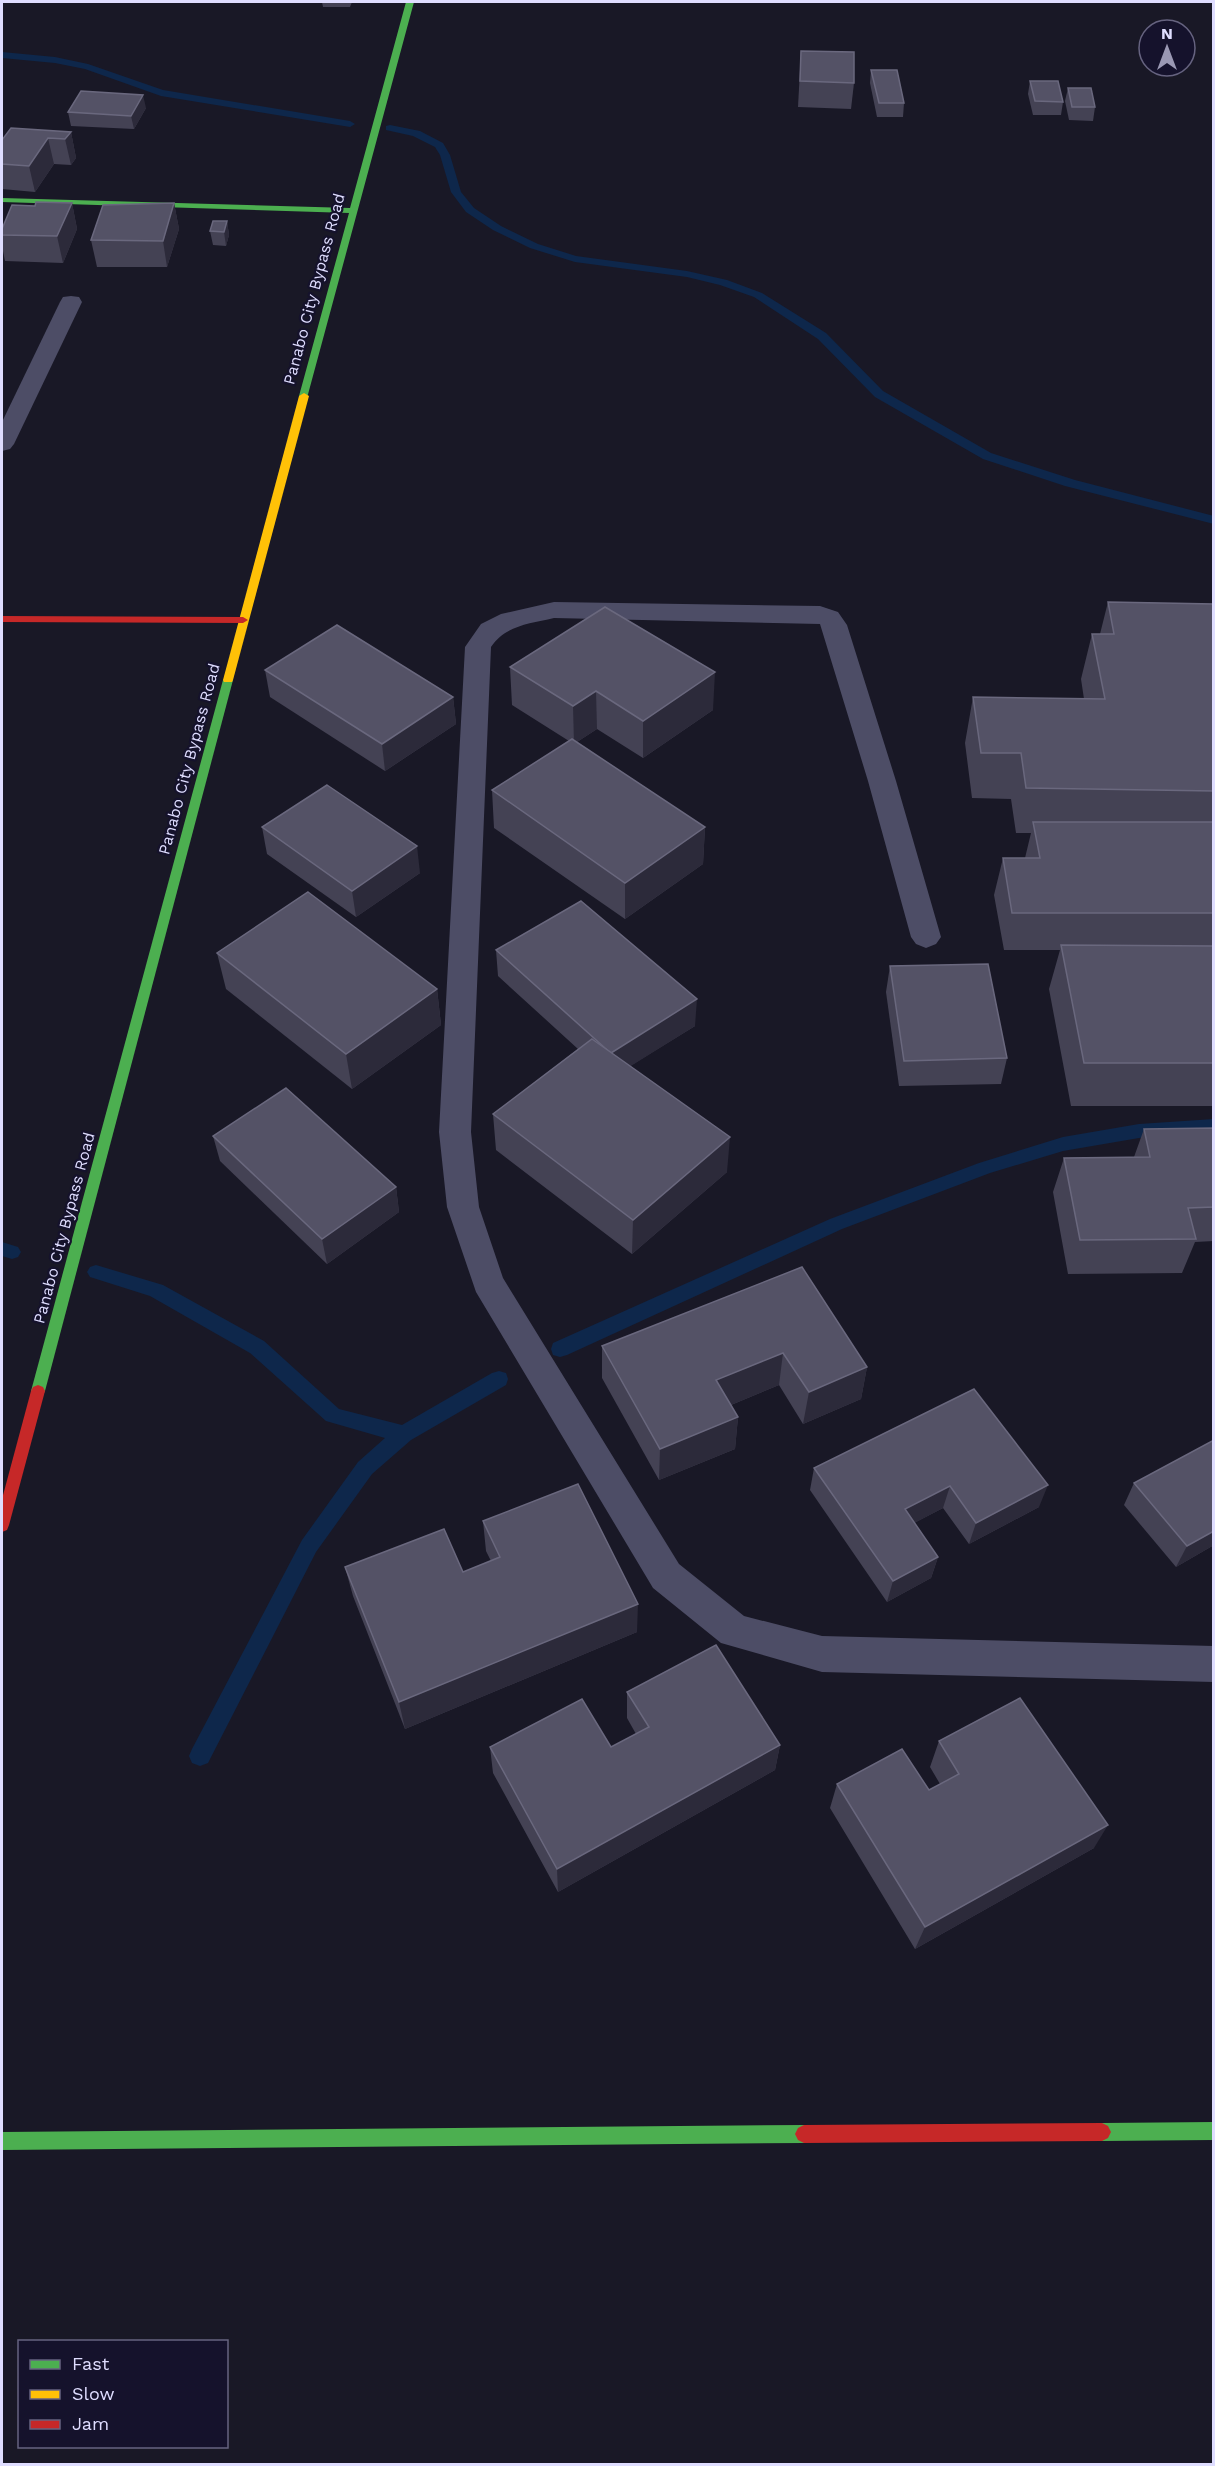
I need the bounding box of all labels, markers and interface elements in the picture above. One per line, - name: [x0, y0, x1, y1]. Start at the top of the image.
- north arrow: [1137, 18, 1197, 78]
- text: N: [1161, 24, 1173, 43]
- street label: Panabo City Bypass Road: [279, 191, 349, 387]
- street label: Panabo City Bypass Road: [154, 661, 224, 857]
- street label: Panabo City Bypass Road: [29, 1130, 99, 1326]
- legend: [18, 2340, 228, 2448]
- text: Fast: [72, 2353, 110, 2374]
- text: Slow: [72, 2383, 115, 2404]
- text: Jam: [72, 2413, 109, 2434]

